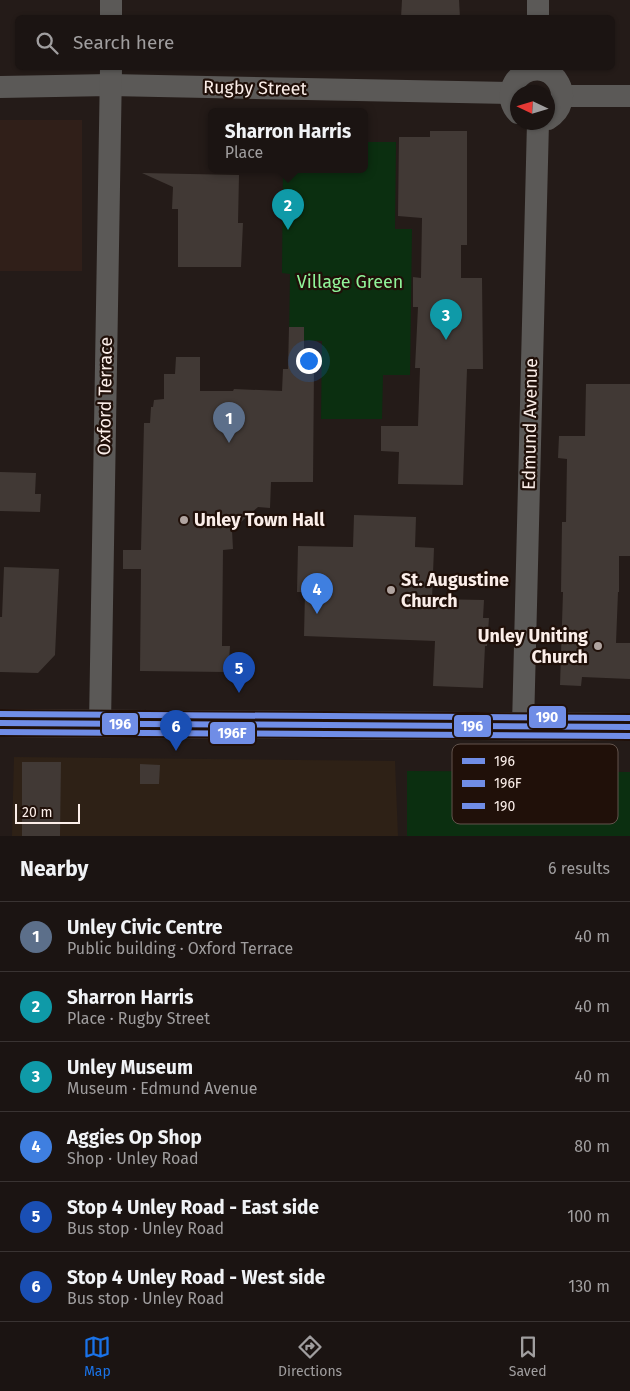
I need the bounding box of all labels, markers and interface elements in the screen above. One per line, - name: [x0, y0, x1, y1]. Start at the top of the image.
- search box: [15, 15, 615, 70]
- icon: search: [33, 29, 61, 57]
- text: Search here: [73, 31, 174, 54]
- street label: Rugby Street: [203, 76, 308, 100]
- north arrow: [510, 85, 555, 130]
- popup: [208, 108, 368, 173]
- text: Sharron Harris: [225, 120, 351, 143]
- text: Place: [225, 143, 263, 162]
- pin: 2: [272, 189, 304, 230]
- park label: Village Green: [297, 271, 403, 293]
- pin: 3: [430, 299, 462, 340]
- street label: Oxford Terrace: [93, 337, 117, 455]
- your location: [296, 348, 322, 374]
- street label: Edmund Avenue: [518, 358, 542, 490]
- pin: 1: [213, 402, 245, 443]
- place label: Unley Town Hall: [194, 509, 325, 531]
- marker: Unley Town Hall: [178, 514, 190, 526]
- place label: St. Augustine Church: [401, 569, 509, 612]
- pin: 4: [301, 573, 333, 614]
- marker: St. Augustine Church: [385, 584, 397, 596]
- place label: Unley Uniting Church: [478, 625, 588, 668]
- marker: Unley Uniting Church: [592, 640, 604, 652]
- pin: 5: [223, 652, 255, 693]
- line badge: 190: [528, 705, 567, 729]
- text: 190: [536, 709, 558, 726]
- pin: 6: [160, 710, 192, 751]
- line badge: 196: [101, 712, 139, 736]
- line badge: 196: [453, 714, 492, 738]
- text: 196: [109, 716, 131, 733]
- text: 196: [461, 718, 483, 735]
- line badge: 196F: [209, 721, 256, 745]
- text: 196F: [217, 725, 247, 742]
- legend: [452, 744, 618, 824]
- text: 196: [494, 753, 515, 770]
- text: 196F: [494, 775, 522, 792]
- text: 190: [494, 798, 515, 815]
- scale bar: [15, 801, 80, 824]
- text: 20 m: [22, 804, 52, 821]
- text: Nearby: [20, 856, 88, 882]
- text: 6 results: [548, 859, 610, 878]
- text: Unley Civic Centre: [67, 916, 222, 939]
- text: 1: [32, 927, 40, 946]
- text: 40 m: [575, 927, 610, 946]
- text: Public building · Oxford Terrace: [67, 939, 293, 958]
- text: Sharron Harris: [67, 986, 193, 1009]
- text: 2: [32, 997, 40, 1016]
- text: 40 m: [575, 997, 610, 1016]
- text: Place · Rugby Street: [67, 1009, 210, 1028]
- text: Unley Museum: [67, 1056, 193, 1079]
- text: 3: [32, 1067, 40, 1086]
- text: 40 m: [575, 1067, 610, 1086]
- text: Museum · Edmund Avenue: [67, 1079, 257, 1098]
- text: Aggies Op Shop: [67, 1126, 202, 1149]
- text: 4: [31, 1137, 41, 1156]
- text: 80 m: [574, 1137, 610, 1156]
- text: Shop · Unley Road: [67, 1149, 199, 1168]
- text: Stop 4 Unley Road - East side: [67, 1196, 319, 1219]
- text: 5: [32, 1207, 40, 1226]
- text: 100 m: [567, 1207, 610, 1226]
- text: Bus stop · Unley Road: [67, 1219, 224, 1238]
- text: Stop 4 Unley Road - West side: [67, 1266, 325, 1289]
- text: 6: [31, 1277, 41, 1296]
- text: 130 m: [568, 1277, 610, 1296]
- text: Bus stop · Unley Road: [67, 1289, 224, 1308]
- tab: Map: [83, 1333, 111, 1380]
- tab: Directions: [278, 1333, 342, 1380]
- tab: Saved: [509, 1333, 547, 1380]

